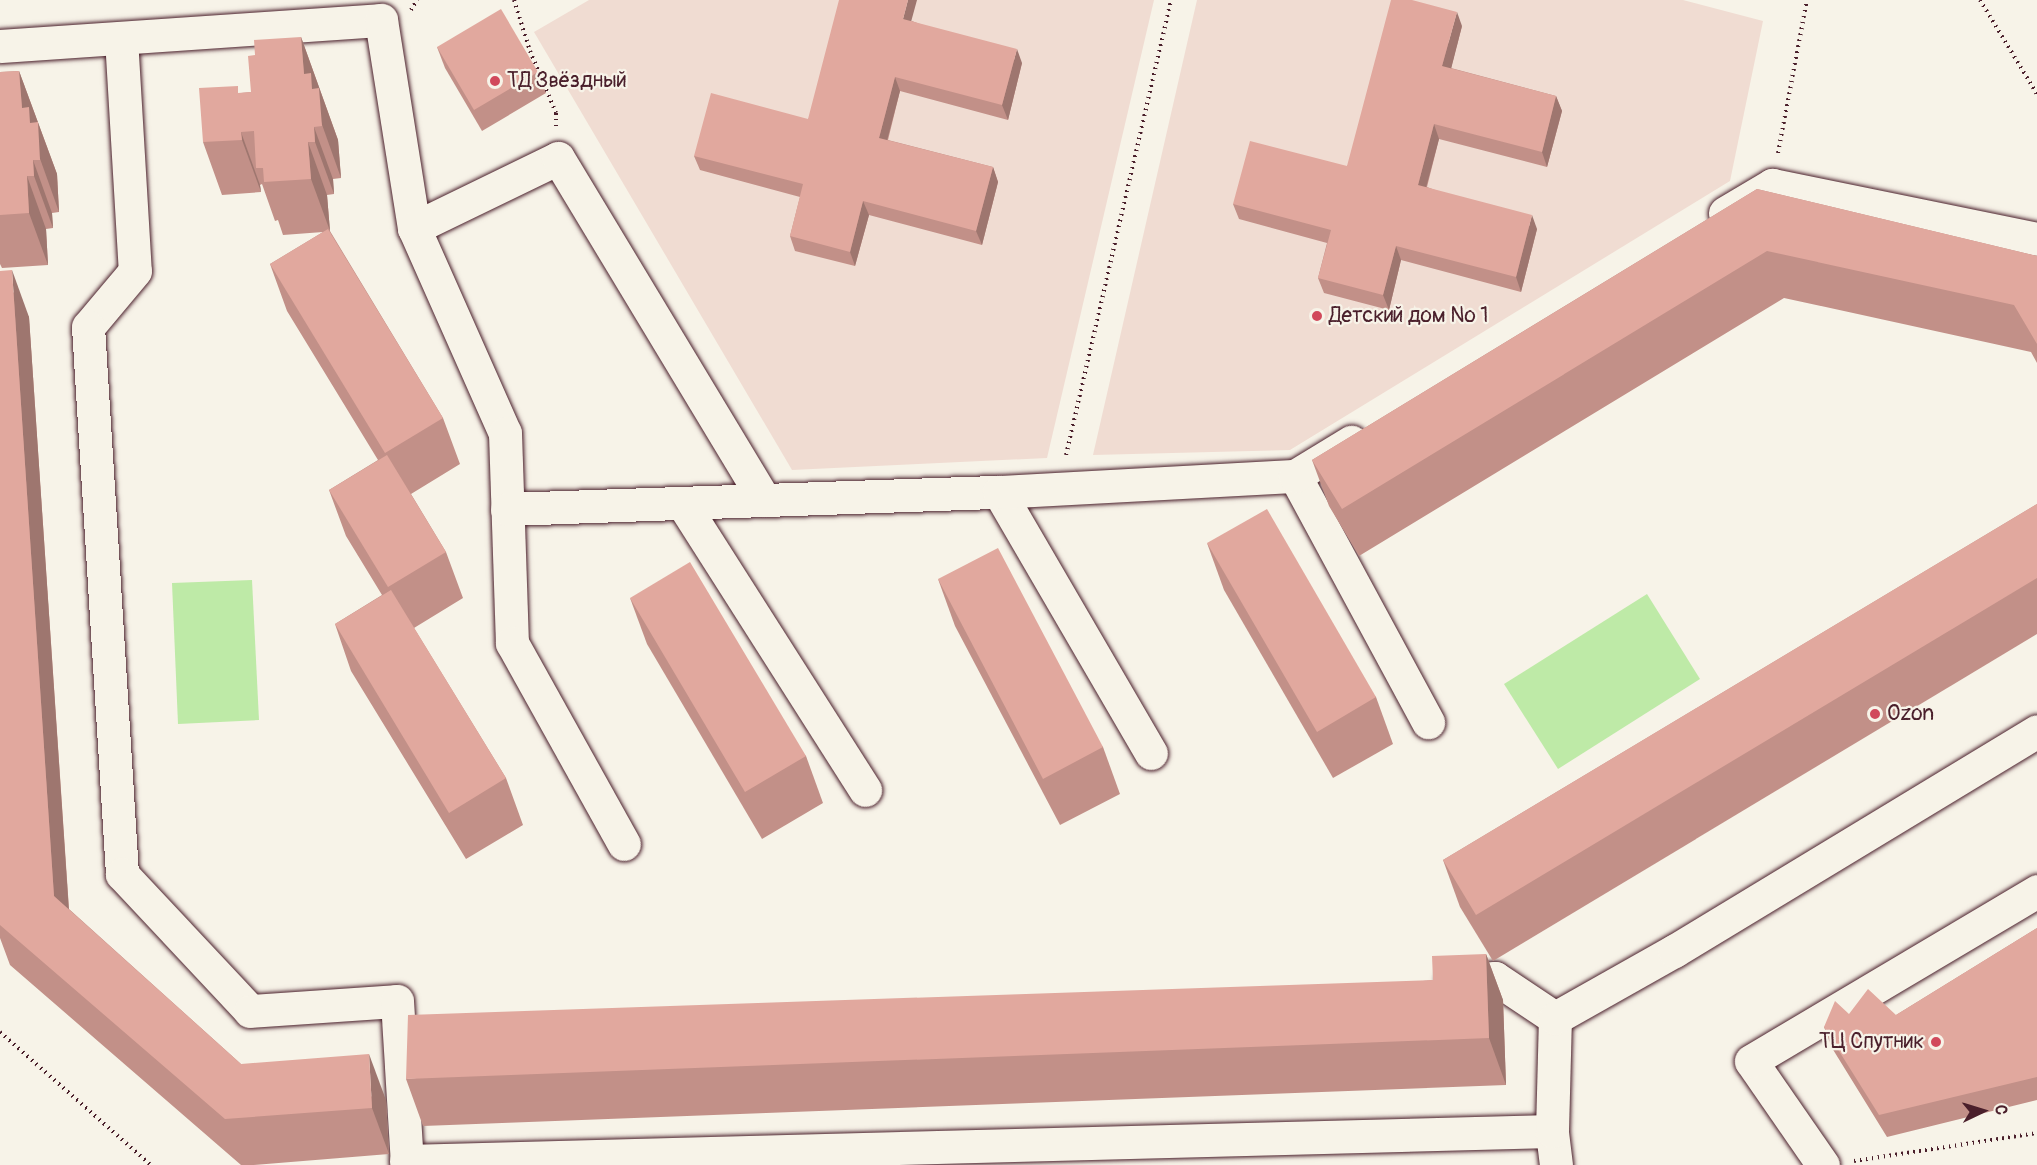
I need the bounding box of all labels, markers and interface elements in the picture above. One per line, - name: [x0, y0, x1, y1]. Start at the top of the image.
- place label: ТД Звёздный: [507, 68, 627, 94]
- marker: ТД Звёздный: [488, 74, 502, 88]
- place label: Детский дом № 1: [1329, 303, 1488, 329]
- marker: Детский дом № 1: [1310, 309, 1324, 323]
- place label: Ozon: [1887, 701, 1934, 727]
- marker: Ozon: [1868, 707, 1882, 721]
- place label: ТЦ Спутник: [1819, 1029, 1924, 1055]
- marker: ТЦ Спутник: [1929, 1035, 1943, 1049]
- north arrow: [1953, 1081, 2013, 1141]
- text: С: [1991, 1104, 2011, 1115]

